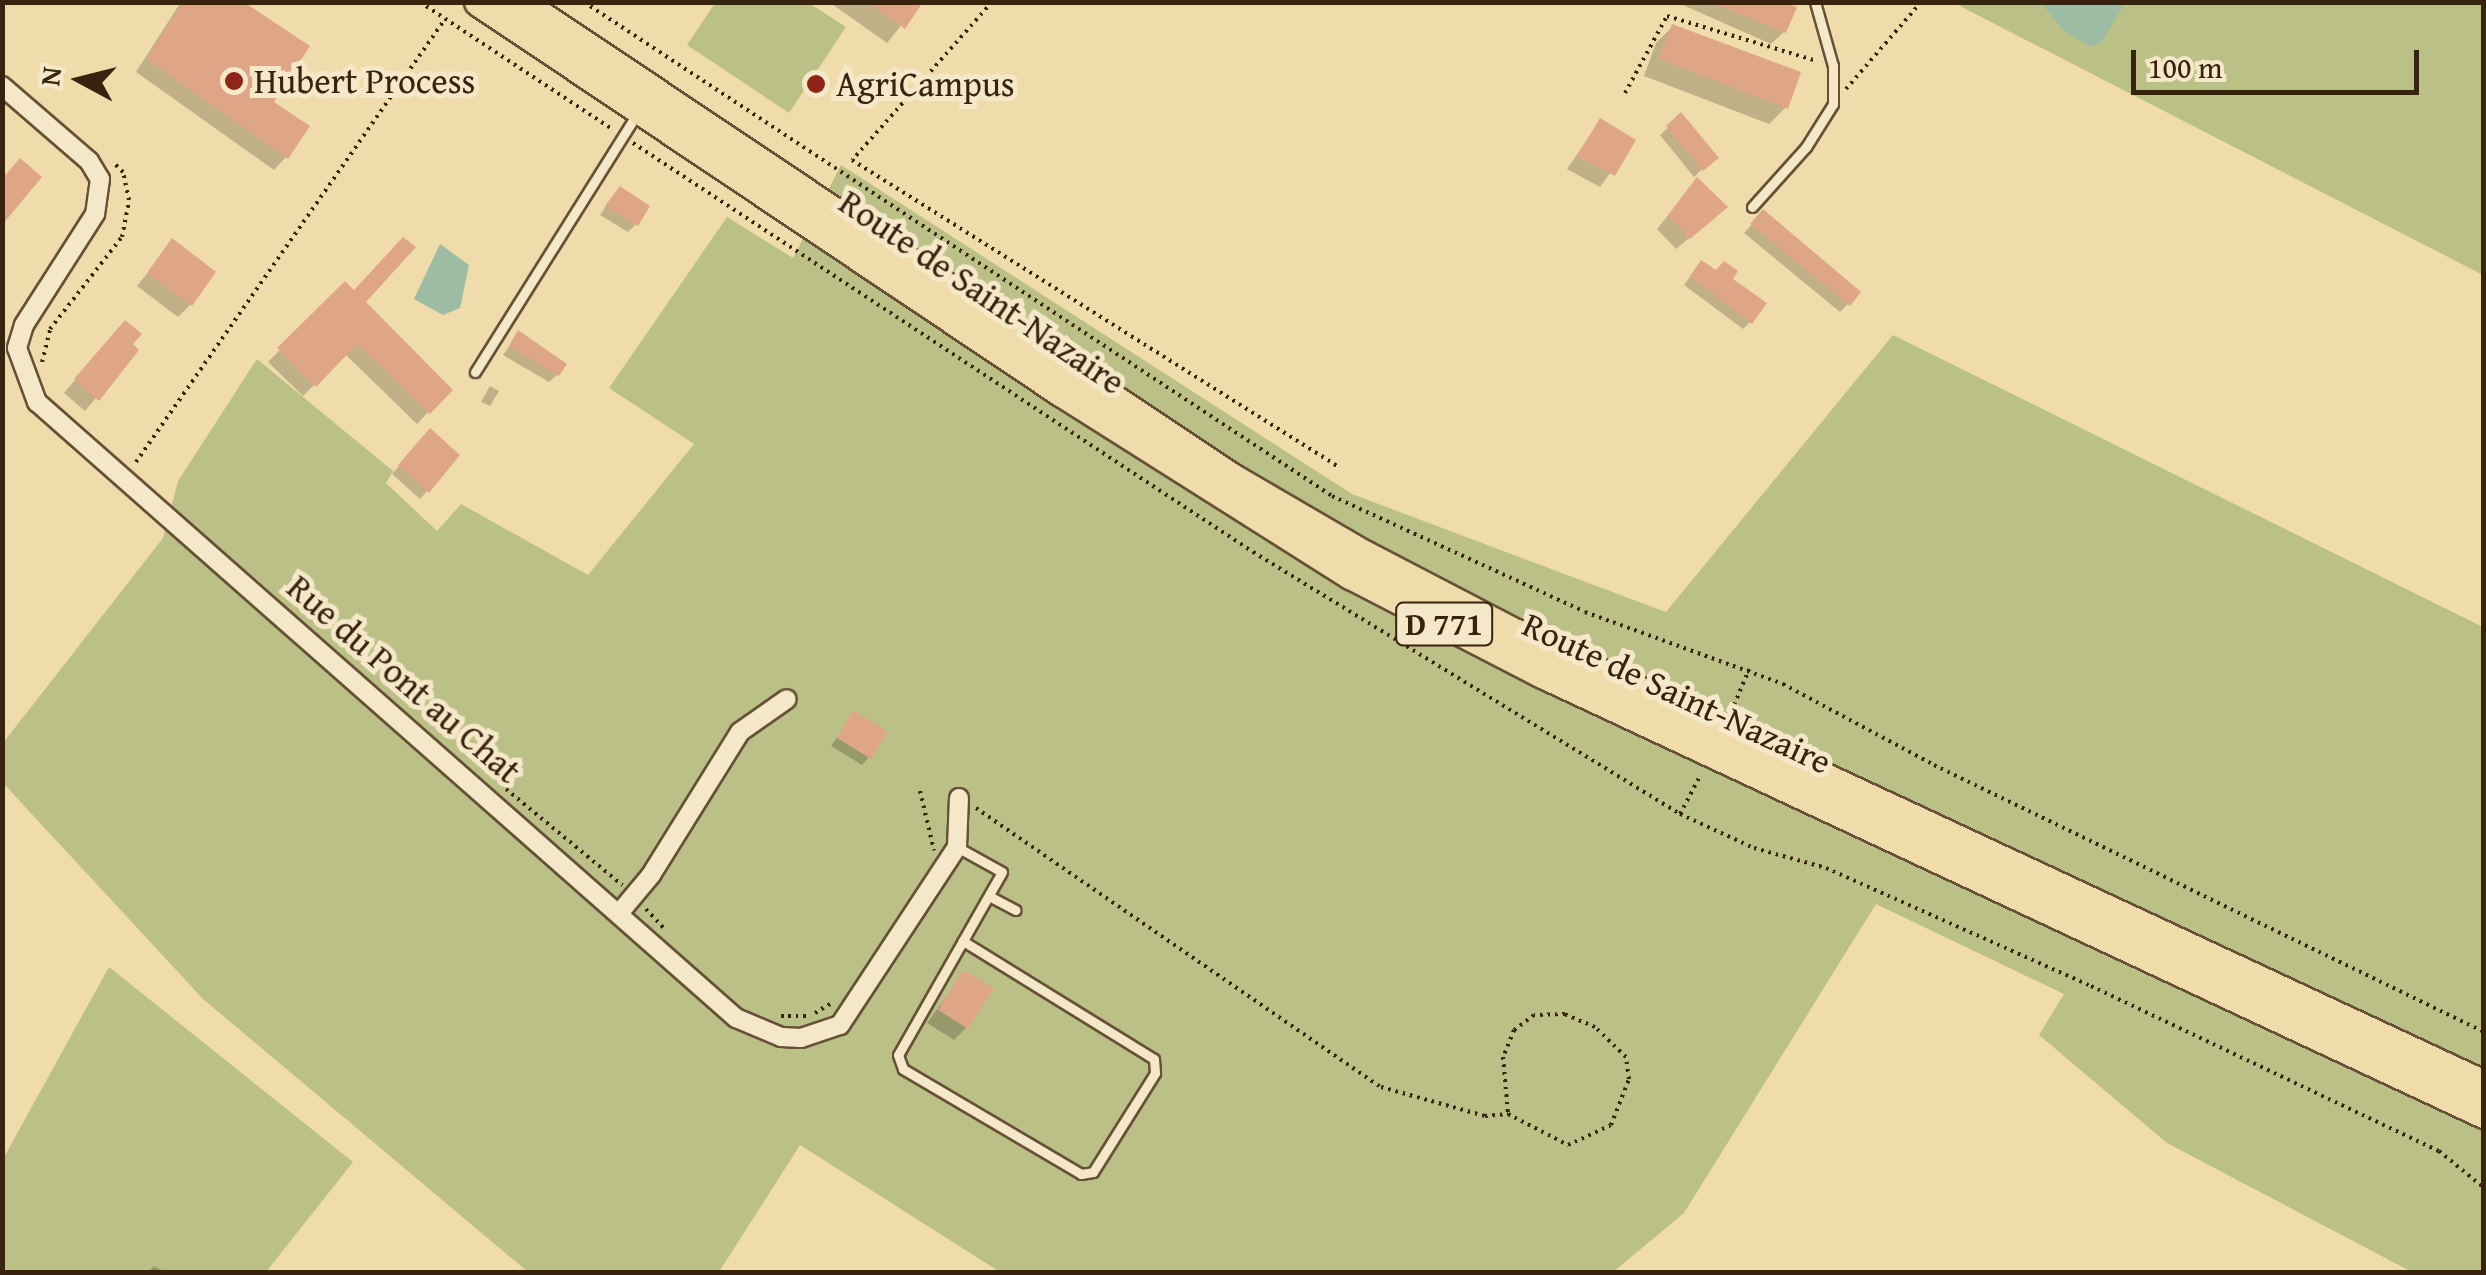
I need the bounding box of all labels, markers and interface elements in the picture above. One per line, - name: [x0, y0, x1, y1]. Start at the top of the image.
- north arrow: [30, 30, 130, 130]
- scale bar: [2136, 30, 2424, 92]
- text: 100 m: [2148, 45, 2222, 89]
- place label: Hubert Process: [254, 60, 475, 102]
- place label: AgriCampus: [836, 63, 1015, 105]
- text: N: [28, 64, 71, 88]
- marker: Hubert Process: [223, 70, 245, 92]
- marker: AgriCampus: [805, 73, 827, 95]
- street label: Route de Saint-Nazaire: [831, 181, 1133, 403]
- street label: Rue du Pont au Chat: [279, 566, 529, 792]
- road number: D 771: [1394, 597, 1494, 651]
- street label: Route de Saint-Nazaire: [1516, 603, 1838, 783]

